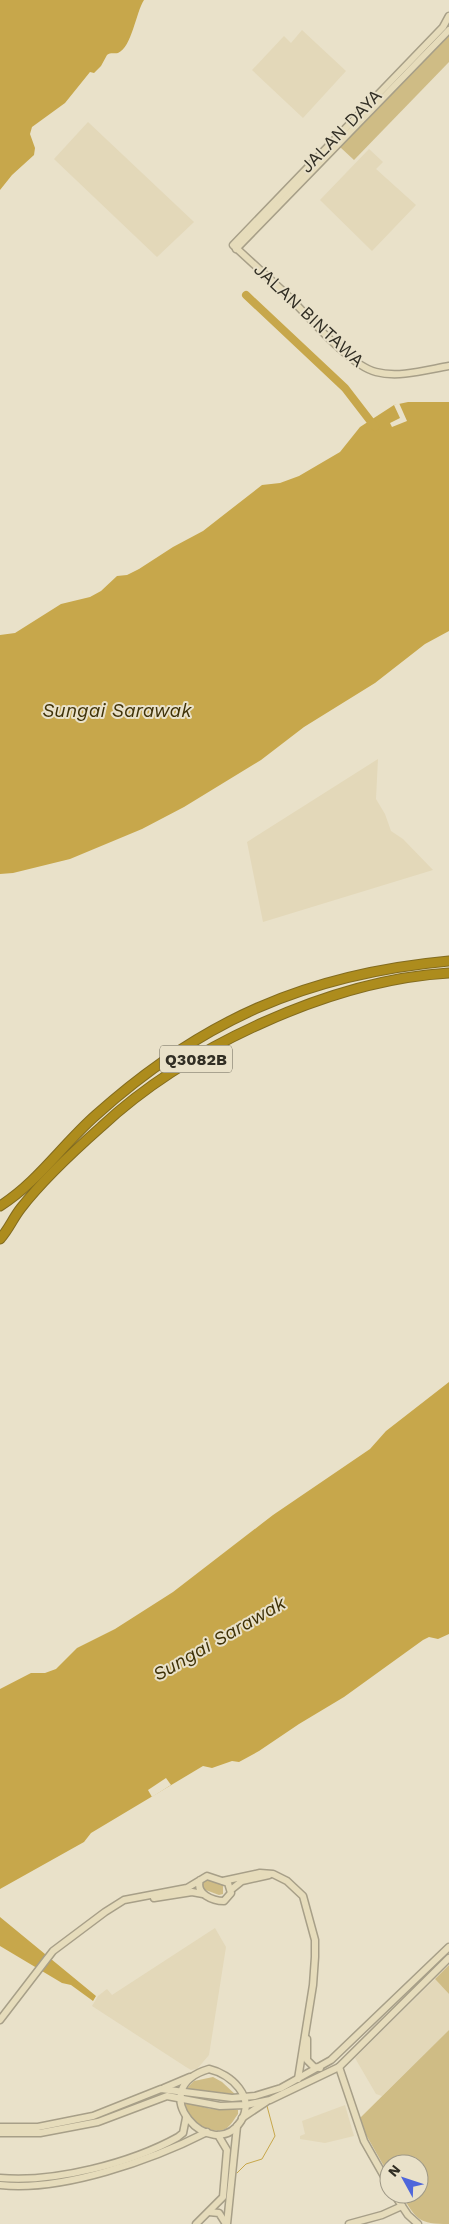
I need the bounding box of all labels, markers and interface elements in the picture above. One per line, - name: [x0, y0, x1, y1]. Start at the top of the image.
- street label: JALAN DAYA: [296, 84, 386, 177]
- street label: JALAN BINTAWA: [250, 258, 369, 371]
- water label: Sungai Sarawak: [42, 699, 192, 722]
- road number: Q3082B: [160, 1046, 232, 1072]
- water label: Sungai Sarawak: [149, 1591, 290, 1686]
- north arrow: [379, 2154, 429, 2204]
- text: N: [385, 2162, 404, 2180]

